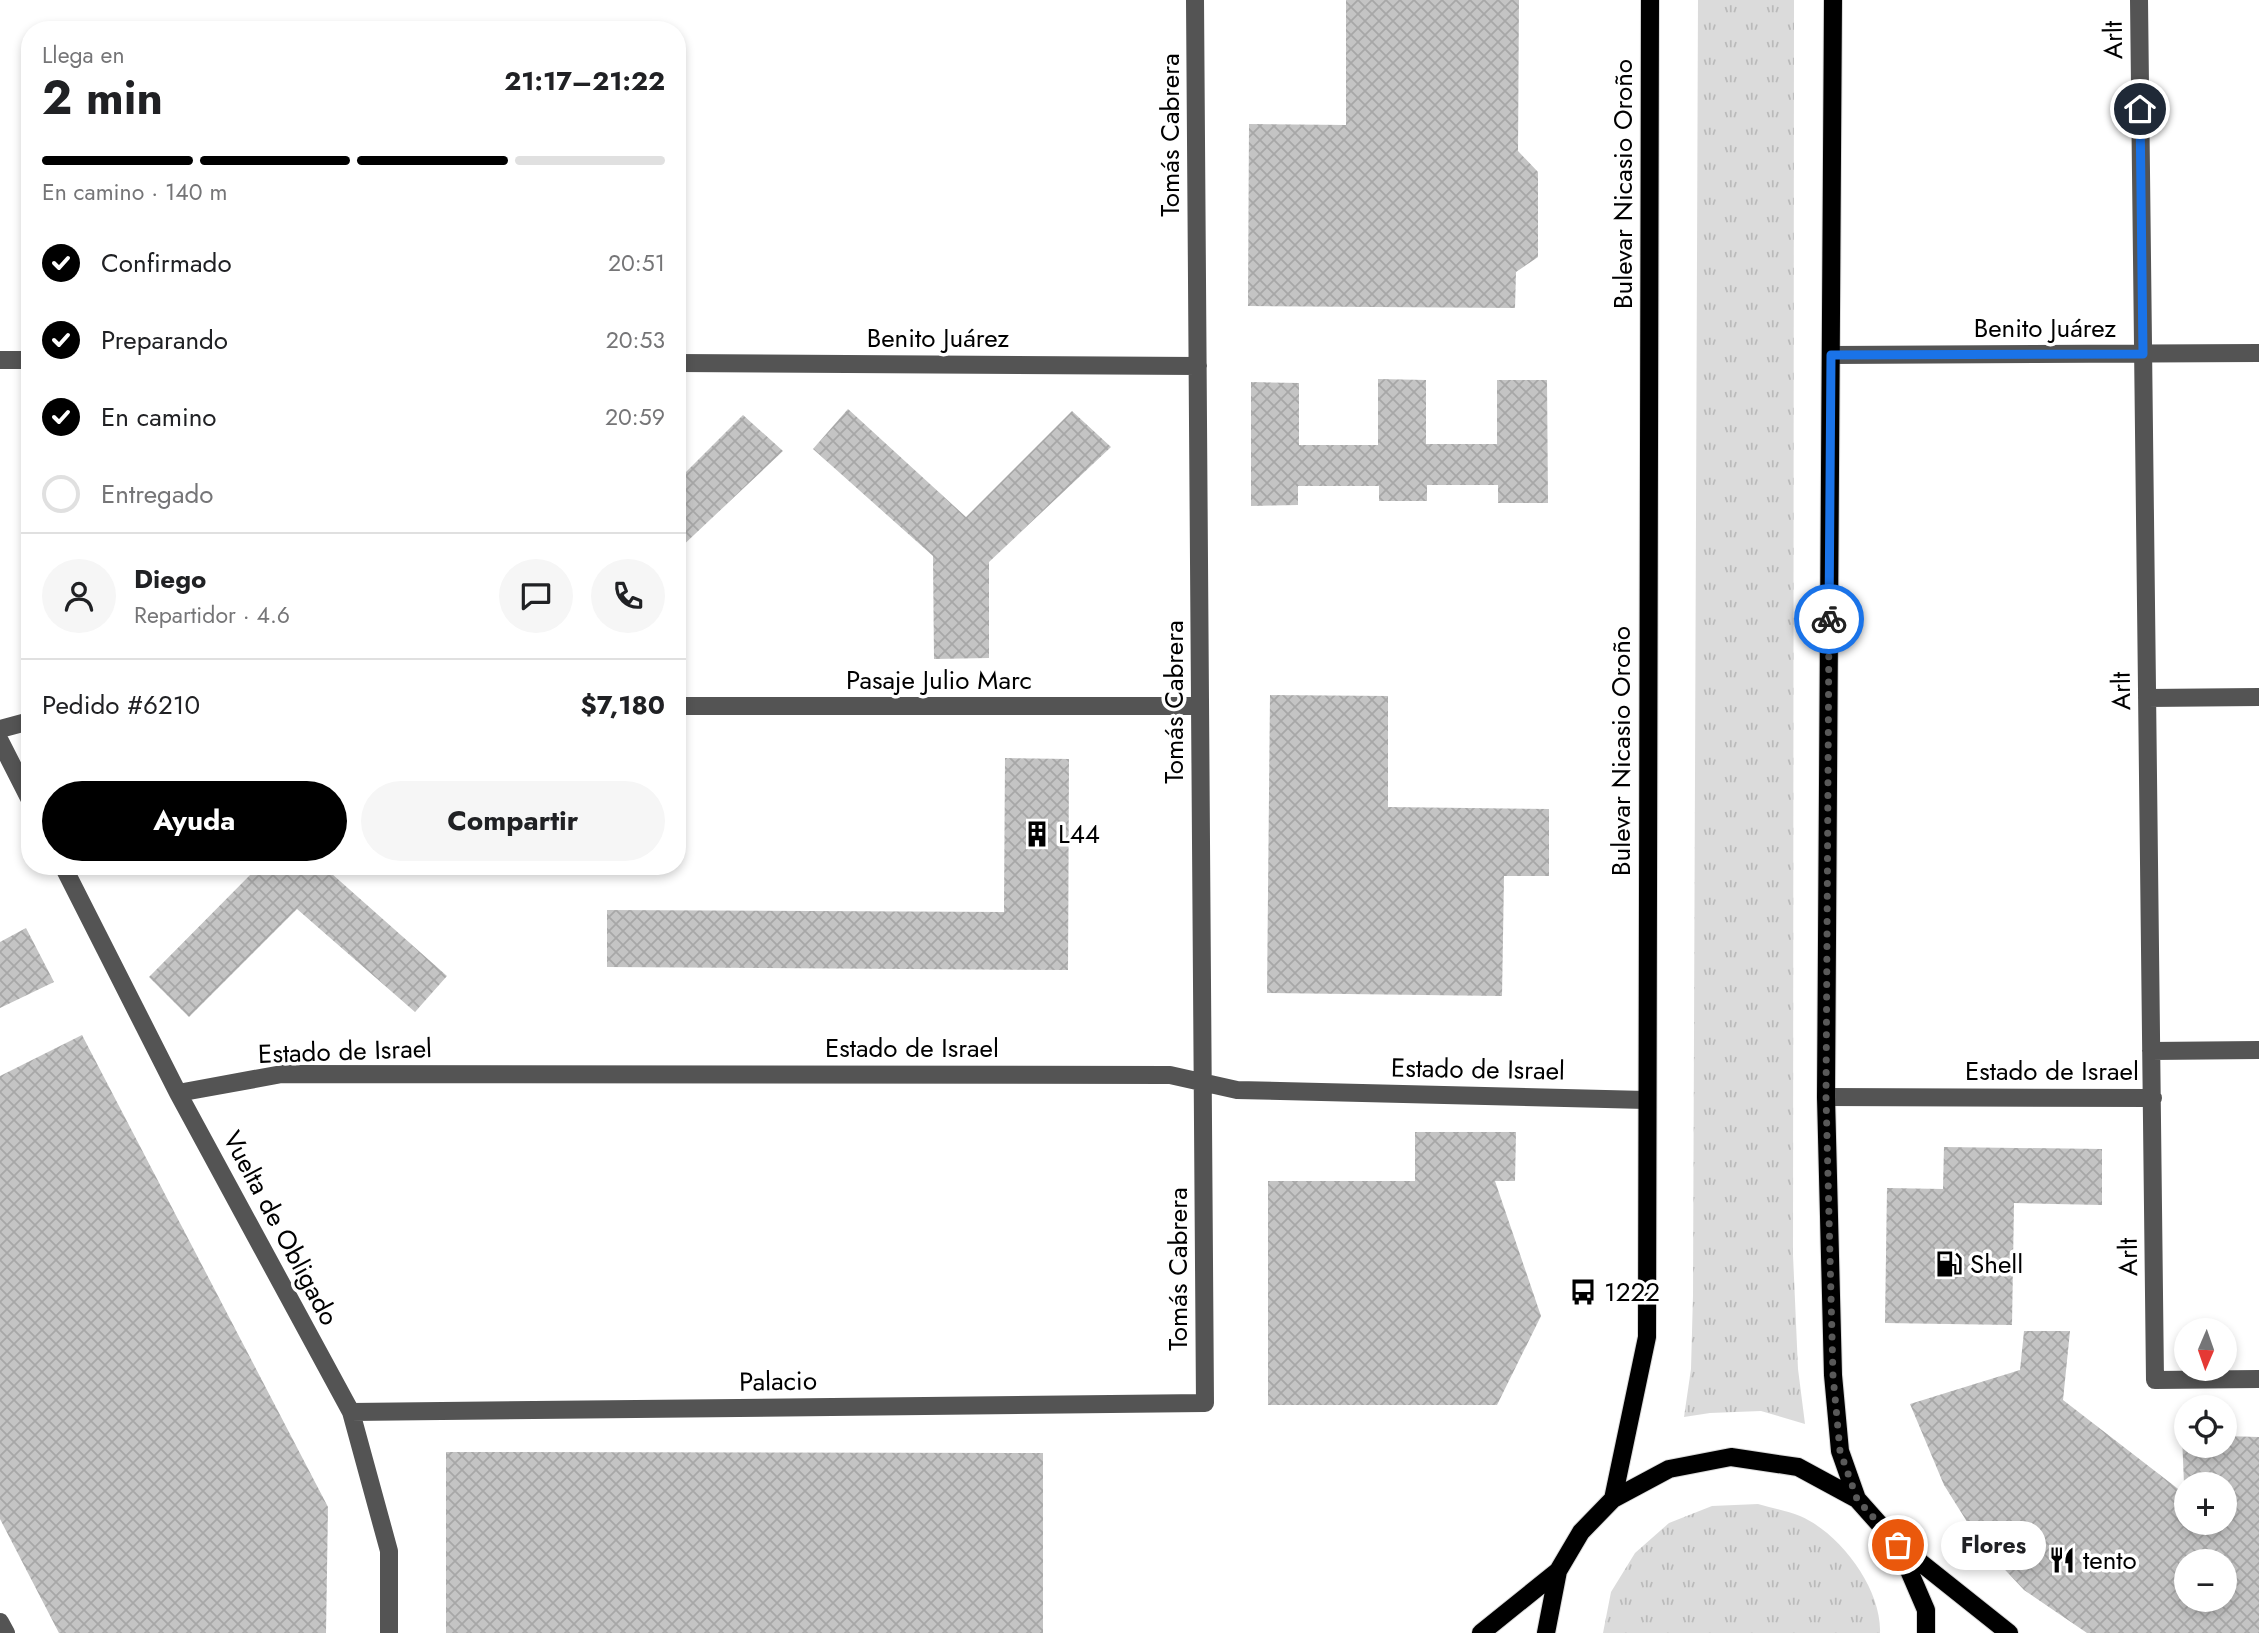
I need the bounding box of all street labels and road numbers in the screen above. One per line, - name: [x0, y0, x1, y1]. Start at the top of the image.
- street label: Arlt: [2094, 20, 2132, 59]
- street label: Tomás Cabrera: [1151, 53, 1189, 217]
- street label: Bulevar Nicasio Oroño: [1604, 59, 1642, 309]
- street label: Benito Juárez: [1974, 309, 2116, 347]
- street label: Benito Juárez: [867, 319, 1009, 357]
- street label: Tomás Cabrera: [1155, 620, 1193, 784]
- street label: Bulevar Nicasio Oroño: [1602, 626, 1640, 876]
- street label: Pasaje Julio Marc: [846, 661, 1032, 699]
- street label: Arlt: [2102, 671, 2140, 710]
- street label: Estado de Israel: [257, 1029, 433, 1073]
- street label: Estado de Israel: [825, 1029, 999, 1067]
- street label: Estado de Israel: [1391, 1048, 1565, 1090]
- street label: Estado de Israel: [1965, 1052, 2139, 1090]
- street label: Vuelta de Obligado: [214, 1124, 348, 1332]
- street label: Tomás Cabrera: [1159, 1187, 1197, 1351]
- street label: Arlt: [2109, 1237, 2147, 1276]
- street label: Palacio: [739, 1361, 817, 1401]

